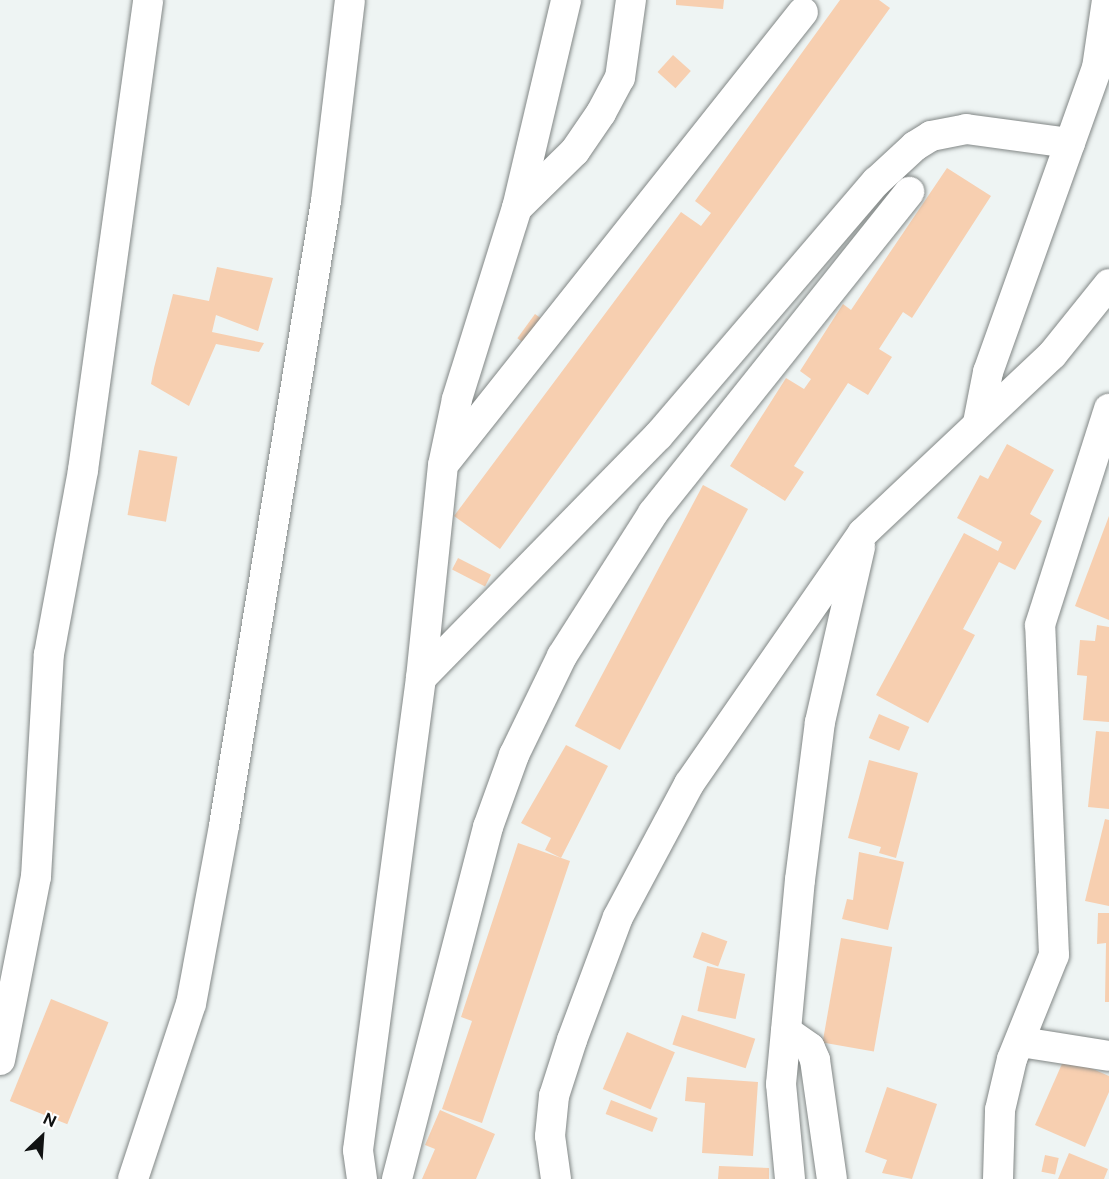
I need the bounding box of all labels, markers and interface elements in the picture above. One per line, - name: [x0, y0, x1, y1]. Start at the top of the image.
- north arrow: [12, 1107, 72, 1167]
- text: N: [40, 1109, 59, 1131]

